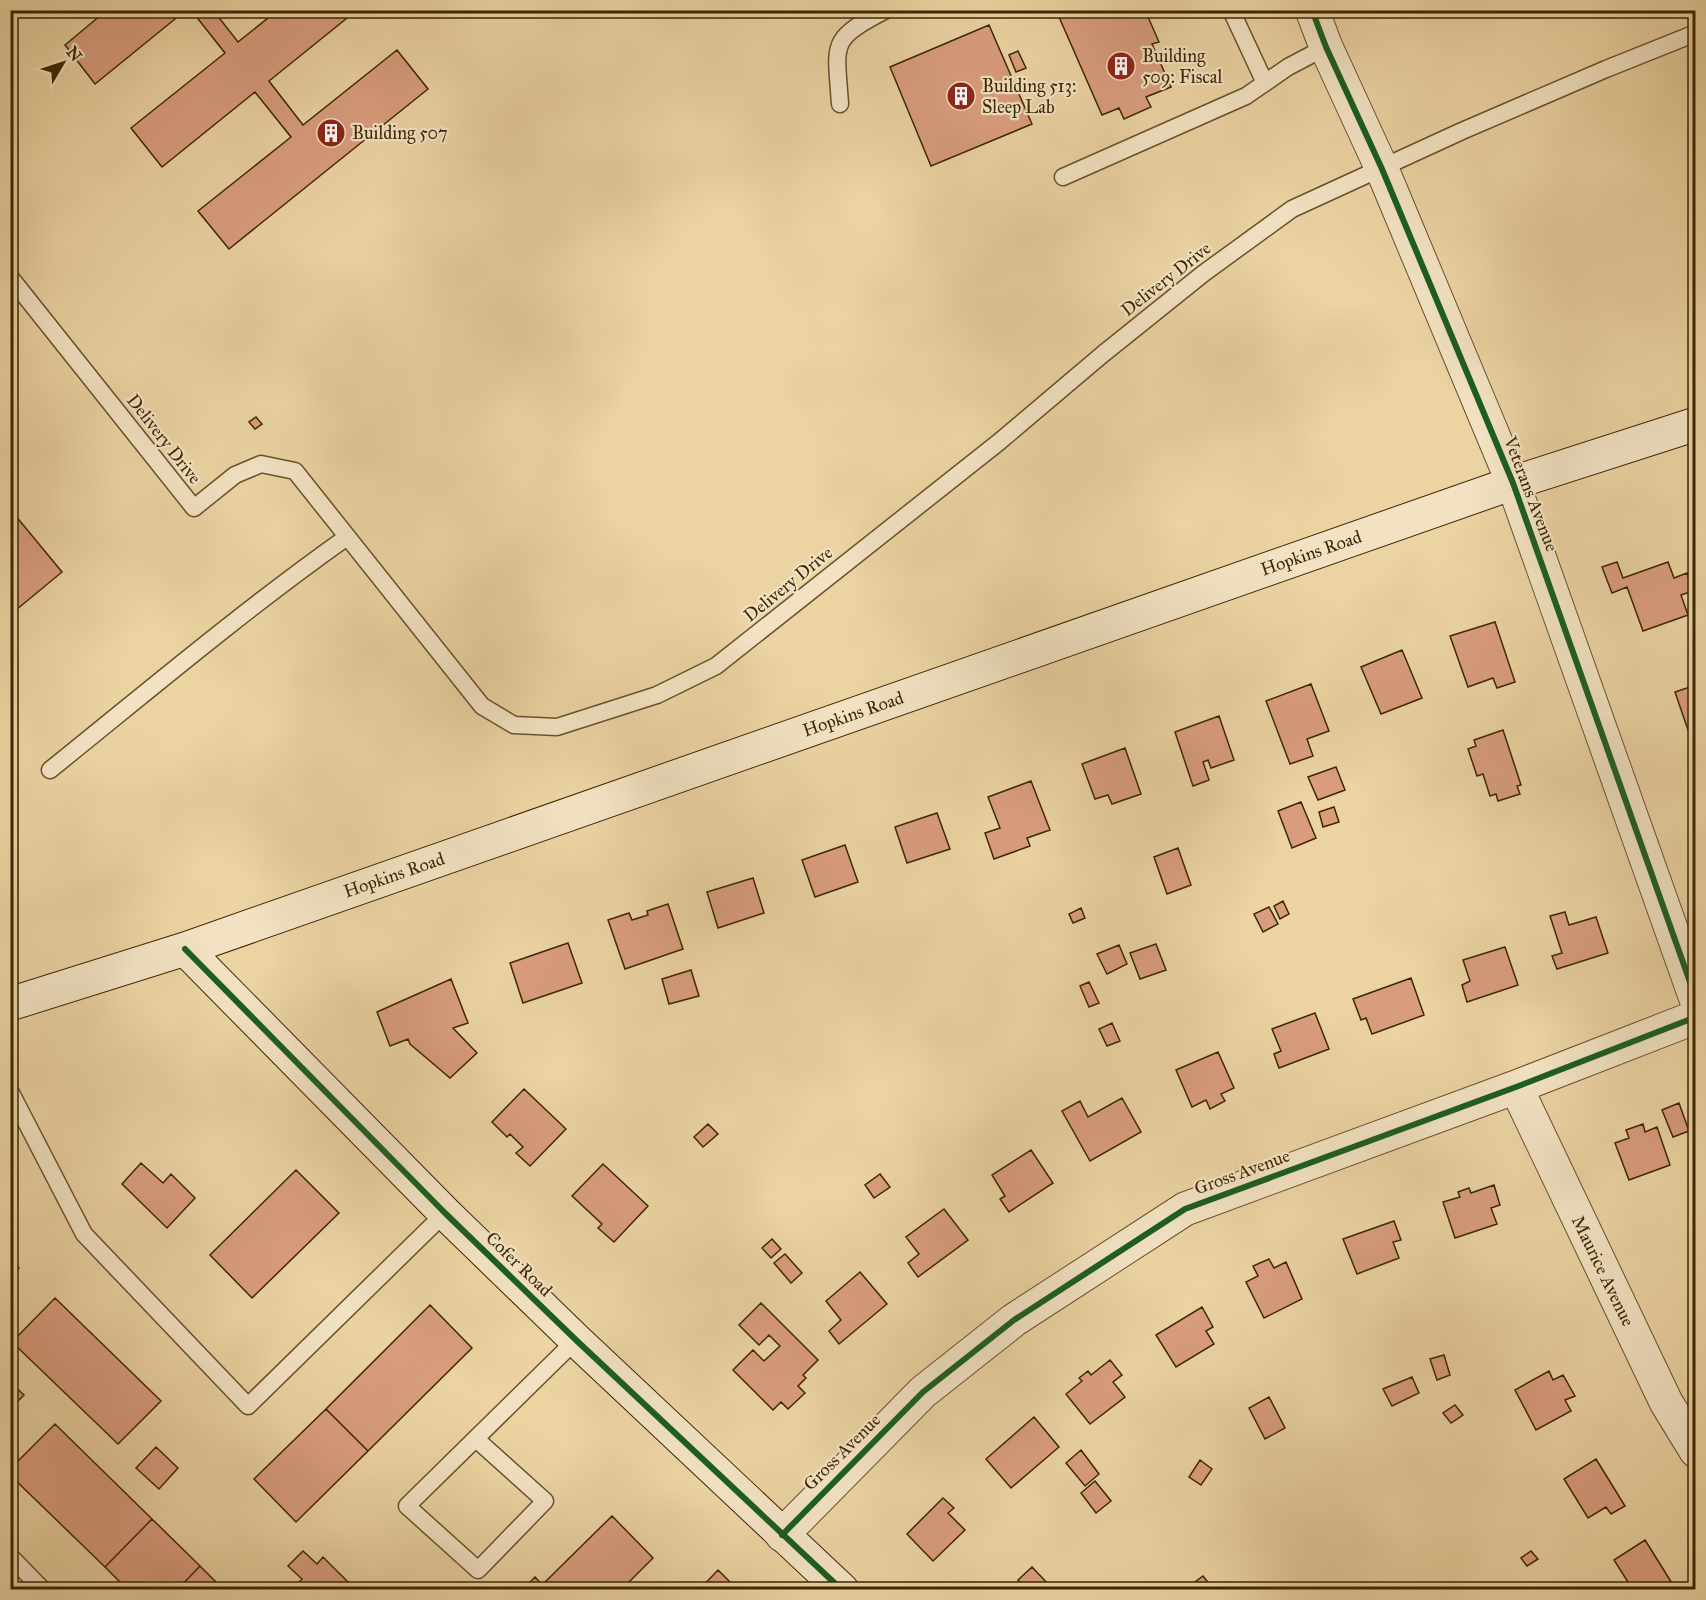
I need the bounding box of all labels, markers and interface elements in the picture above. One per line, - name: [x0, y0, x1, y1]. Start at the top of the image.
- north arrow: [33, 33, 93, 93]
- text: N: [63, 43, 86, 65]
- place label: Building 509: Fiscal: [1142, 45, 1222, 88]
- building icon: Building 509: Fiscal: [1105, 50, 1137, 82]
- place label: Building 513: Sleep Lab: [982, 75, 1076, 118]
- building icon: Building 513: Sleep Lab: [945, 80, 977, 112]
- building icon: Building 507: [315, 117, 347, 149]
- place label: Building 507: [352, 122, 448, 145]
- street label: Delivery Drive: [1117, 237, 1215, 321]
- street label: Delivery Drive: [122, 390, 206, 488]
- street label: Veterans Avenue: [1499, 433, 1563, 555]
- street label: Hopkins Road: [1258, 525, 1364, 581]
- street label: Delivery Drive: [739, 541, 837, 627]
- street label: Hopkins Road: [800, 686, 906, 742]
- street label: Hopkins Road: [341, 847, 447, 903]
- street label: Gross Avenue: [1191, 1145, 1293, 1199]
- street label: Maurice Avenue: [1567, 1212, 1639, 1330]
- street label: Cofer Road: [481, 1227, 557, 1301]
- street label: Gross Avenue: [799, 1409, 885, 1495]

